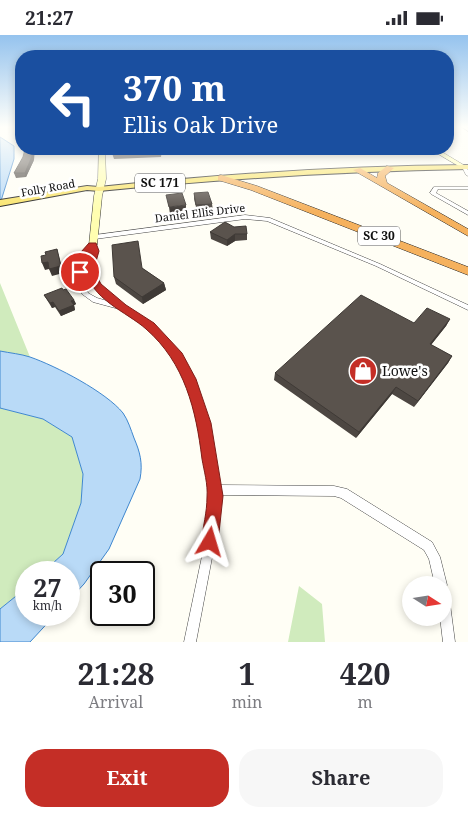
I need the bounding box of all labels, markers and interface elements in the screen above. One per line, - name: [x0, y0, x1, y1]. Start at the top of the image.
- text: 21:27: [25, 5, 74, 31]
- text: 370 m: [123, 64, 226, 111]
- icon: left: [40, 70, 105, 135]
- text: Ellis Oak Drive: [123, 109, 278, 139]
- road number: SC 171: [135, 173, 185, 193]
- street label: Folly Road: [20, 175, 76, 200]
- street label: Daniel Ellis Drive: [154, 200, 246, 225]
- road number: SC 30: [358, 227, 400, 245]
- pin: [59, 251, 101, 293]
- icon: arrive: [66, 258, 94, 286]
- shop icon: Lowe's: [348, 356, 378, 386]
- place label: Lowe's: [382, 361, 428, 380]
- position arrow: [183, 515, 235, 567]
- speed limit sign: 30: [90, 561, 155, 626]
- text: 27: [33, 570, 62, 604]
- north arrow: [402, 576, 452, 626]
- map controls: [402, 576, 452, 626]
- text: km/h: [33, 597, 62, 614]
- text: 21:28: [77, 653, 154, 694]
- text: 1: [239, 653, 255, 694]
- text: 420: [340, 653, 391, 694]
- text: Arrival: [89, 691, 143, 713]
- text: min: [232, 691, 262, 713]
- text: m: [358, 691, 373, 713]
- button: Exit: [25, 749, 229, 807]
- button: Share: [239, 749, 443, 807]

